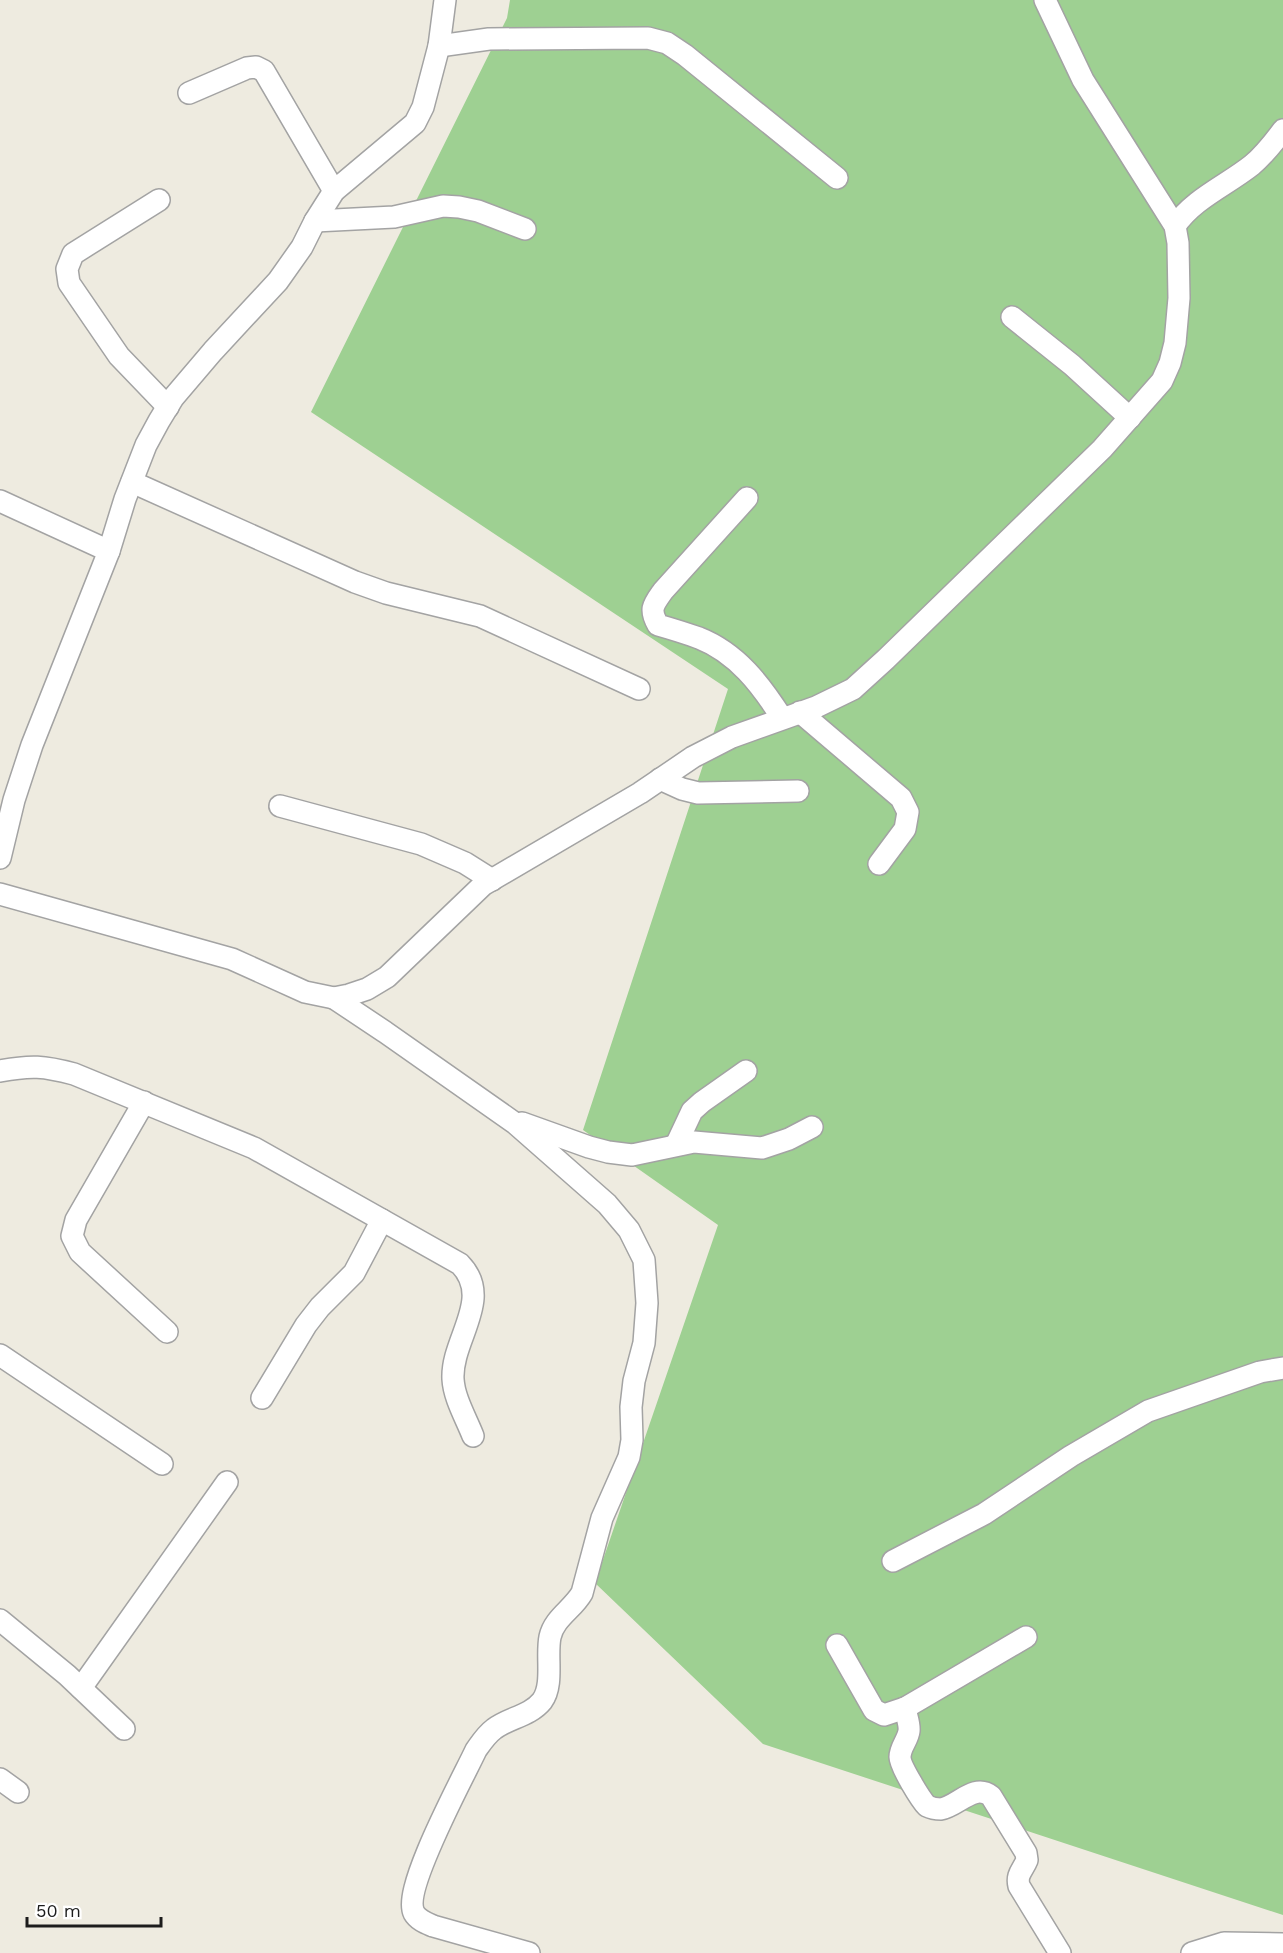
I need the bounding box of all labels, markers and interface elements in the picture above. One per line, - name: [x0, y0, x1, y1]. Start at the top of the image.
- scale bar: [27, 1890, 160, 1928]
- text: 50 m: [36, 1900, 81, 1921]

